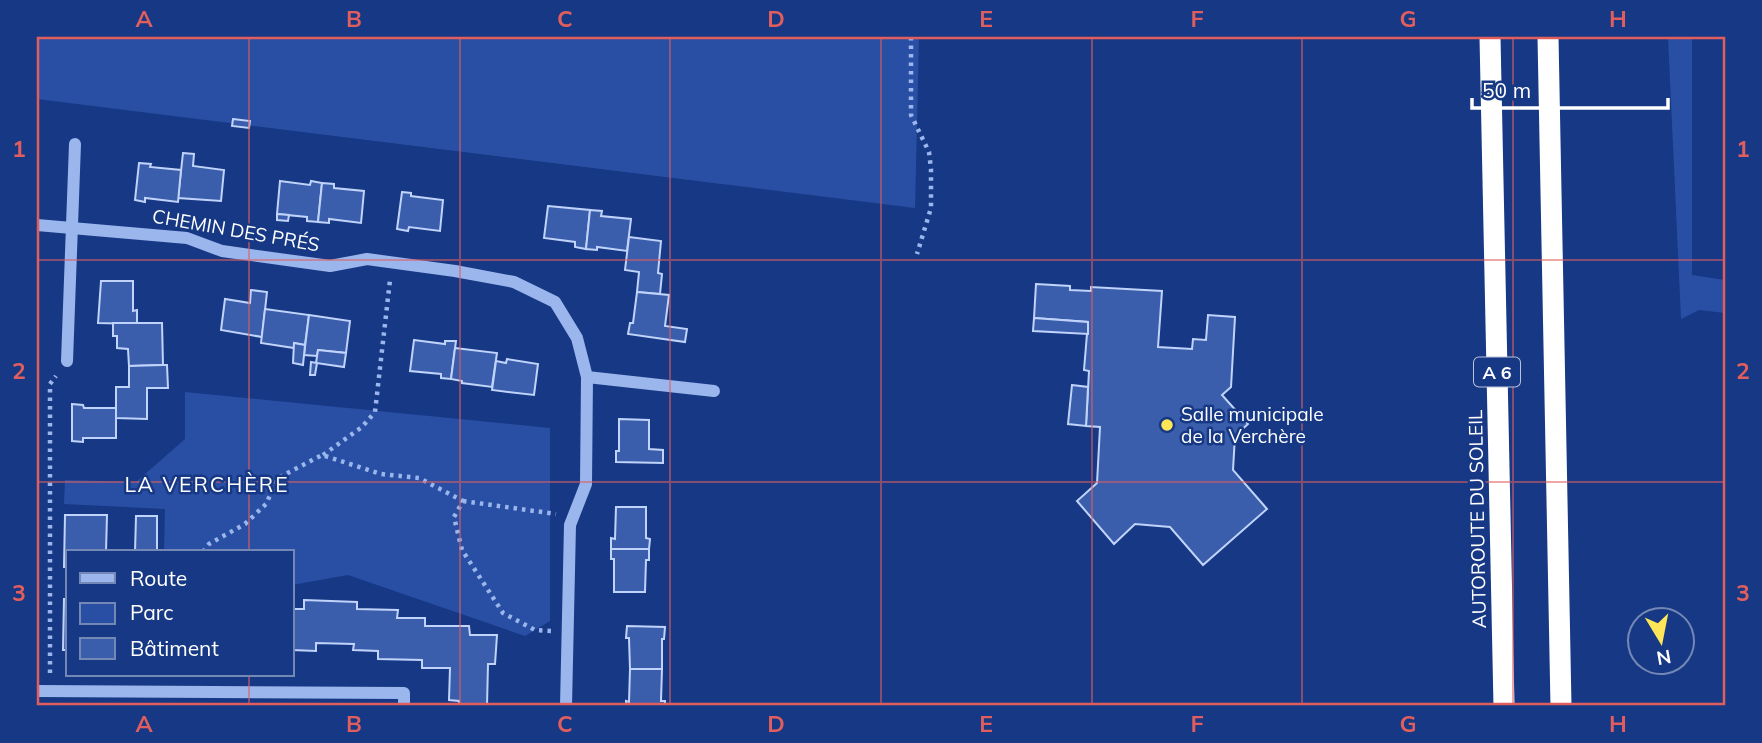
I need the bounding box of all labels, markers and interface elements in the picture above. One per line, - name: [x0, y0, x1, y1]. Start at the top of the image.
- text: A: [135, 4, 153, 33]
- text: B: [346, 4, 362, 33]
- text: C: [557, 4, 573, 33]
- text: D: [767, 4, 785, 33]
- text: E: [979, 4, 993, 33]
- text: F: [1190, 4, 1204, 33]
- text: G: [1399, 4, 1417, 33]
- text: H: [1609, 4, 1627, 33]
- scale bar: [1472, 66, 1668, 110]
- text: 50 m: [1482, 77, 1531, 103]
- text: 1: [12, 134, 26, 163]
- text: 1: [1736, 134, 1750, 163]
- street label: CHEMIN DES PRÉS: [150, 203, 322, 257]
- text: 2: [12, 356, 26, 385]
- text: 2: [1736, 356, 1750, 385]
- road number: A 6: [1474, 358, 1520, 386]
- place label: Salle municipale de la Verchère: [1181, 402, 1323, 448]
- street label: AUTOROUTE DU SOLEIL: [1463, 409, 1491, 628]
- marker: Salle municipale de la Verchère: [1159, 417, 1175, 433]
- district label: LA VERCHÈRE: [124, 471, 290, 497]
- legend: [66, 550, 294, 676]
- text: Route: [130, 565, 187, 591]
- text: 3: [12, 578, 26, 607]
- text: 3: [1736, 578, 1750, 607]
- text: Parc: [130, 599, 174, 625]
- north arrow: [1626, 606, 1696, 676]
- text: Bâtiment: [130, 635, 219, 661]
- text: N: [1655, 645, 1673, 671]
- text: A: [135, 709, 153, 738]
- text: B: [346, 709, 362, 738]
- text: C: [557, 709, 573, 738]
- text: D: [767, 709, 785, 738]
- text: E: [979, 709, 993, 738]
- text: F: [1190, 709, 1204, 738]
- text: G: [1399, 709, 1417, 738]
- text: H: [1609, 709, 1627, 738]

